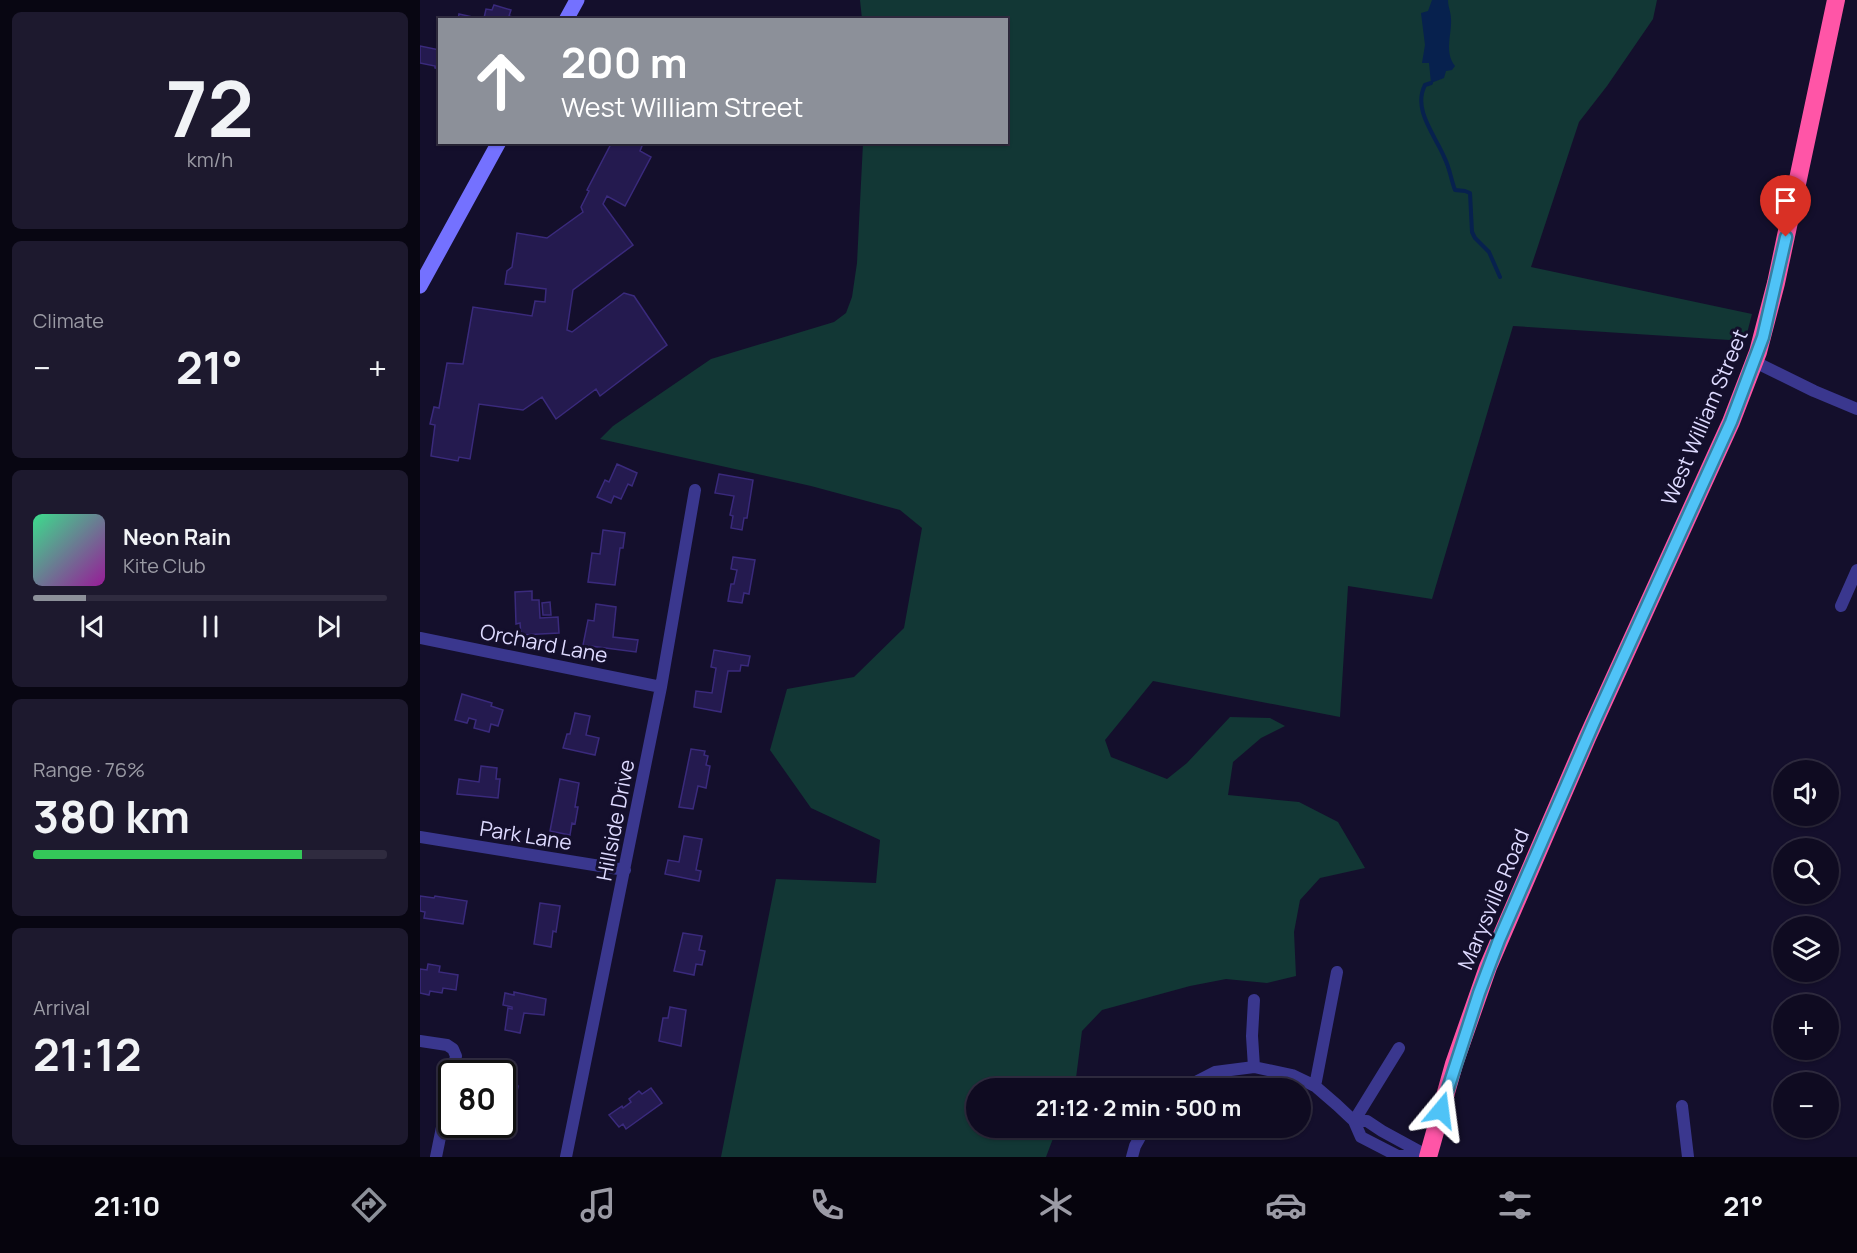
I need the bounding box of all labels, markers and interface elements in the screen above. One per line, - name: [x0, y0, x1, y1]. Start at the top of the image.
- text: 200 m: [561, 33, 687, 91]
- icon: ahead: [462, 42, 540, 120]
- text: 72: [166, 54, 254, 160]
- text: West William Street: [561, 88, 803, 125]
- text: km/h: [187, 146, 233, 173]
- pin: [1760, 175, 1811, 237]
- icon: arrive: [1769, 184, 1802, 217]
- text: Climate: [33, 307, 104, 334]
- street label: West William Street: [1654, 325, 1754, 509]
- text: 21°: [176, 336, 243, 398]
- text: −: [33, 345, 51, 390]
- text: +: [368, 345, 387, 390]
- text: Neon Rain: [123, 522, 231, 552]
- text: Kite Club: [123, 552, 206, 579]
- icon: previous: [76, 610, 109, 643]
- icon: pause: [194, 610, 227, 643]
- icon: next: [312, 610, 345, 643]
- street label: Orchard Lane: [478, 617, 610, 669]
- text: Range · 76%: [33, 756, 145, 783]
- street label: Hillside Drive: [590, 757, 640, 883]
- map controls: [1773, 760, 1839, 1138]
- button: sound: [1773, 760, 1839, 826]
- text: 380 km: [33, 785, 190, 847]
- street label: Park Lane: [478, 814, 574, 856]
- street label: Marysville Road: [1451, 824, 1535, 974]
- button: search: [1773, 838, 1839, 904]
- button: layers: [1773, 916, 1839, 982]
- text: Arrival: [33, 994, 90, 1021]
- button: +: [1773, 994, 1839, 1060]
- text: 21:12: [33, 1023, 141, 1085]
- speed limit sign: 80: [438, 1060, 516, 1138]
- button: −: [1773, 1072, 1839, 1138]
- position arrow: [1409, 1078, 1473, 1142]
- text: 21:12 · 2 min · 500 m: [1036, 1093, 1241, 1123]
- icon: directions: [348, 1184, 390, 1226]
- icon: music: [577, 1184, 619, 1226]
- icon: phone: [806, 1184, 848, 1226]
- icon: climate: [1035, 1184, 1077, 1226]
- icon: car: [1265, 1184, 1307, 1226]
- icon: filters: [1494, 1184, 1536, 1226]
- text: 21:10: [94, 1187, 160, 1224]
- text: 21°: [1723, 1187, 1763, 1224]

